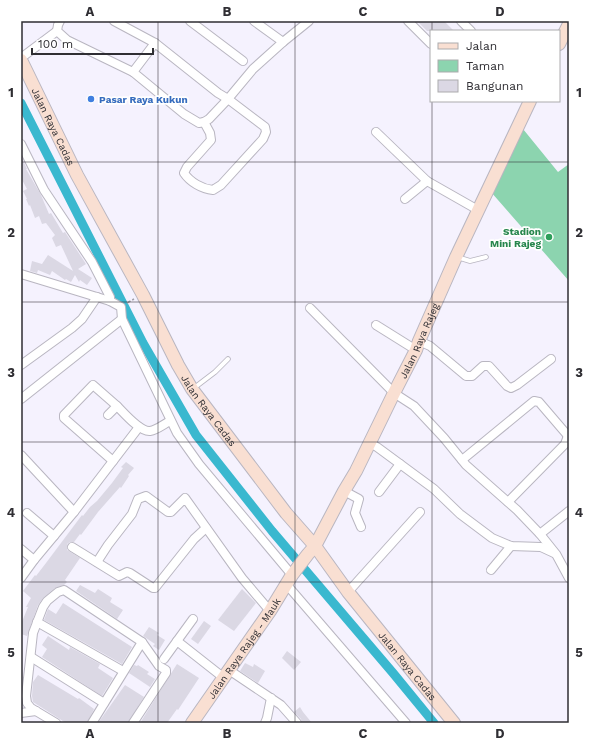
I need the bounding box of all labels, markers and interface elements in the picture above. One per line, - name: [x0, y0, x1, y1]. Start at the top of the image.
- text: A: [86, 4, 95, 19]
- text: B: [223, 4, 232, 19]
- text: C: [359, 4, 368, 19]
- text: D: [495, 4, 505, 19]
- scale bar: [32, 30, 153, 56]
- legend: [430, 30, 560, 102]
- text: 100 m: [38, 37, 73, 51]
- text: Jalan: [466, 39, 497, 53]
- text: Taman: [466, 59, 504, 73]
- text: Bangunan: [466, 79, 524, 93]
- text: 1: [8, 85, 14, 100]
- text: 1: [576, 85, 582, 100]
- street label: Jalan Raya Cadas: [30, 86, 77, 167]
- marker: Pasar Raya Kukun: [86, 94, 96, 104]
- place label: Pasar Raya Kukun: [99, 94, 188, 105]
- text: 2: [7, 225, 15, 240]
- text: 2: [575, 225, 583, 240]
- place label: Stadion Mini Rajeg: [490, 226, 541, 249]
- marker: Stadion Mini Rajeg: [544, 232, 554, 242]
- street label: Jalan Raya Rajeg: [397, 301, 441, 380]
- text: 3: [7, 365, 15, 380]
- text: 3: [575, 365, 583, 380]
- street label: Jalan Raya Cadas: [179, 373, 238, 448]
- text: 4: [7, 505, 16, 520]
- text: 4: [575, 505, 584, 520]
- street label: Jalan Raya Rajeg - Mauk: [205, 596, 282, 700]
- street label: Jalan Raya Cadas: [377, 629, 439, 702]
- text: 5: [7, 645, 15, 660]
- text: 5: [575, 645, 583, 660]
- text: A: [86, 726, 95, 741]
- text: B: [223, 726, 232, 741]
- text: C: [359, 726, 368, 741]
- text: D: [495, 726, 505, 741]

